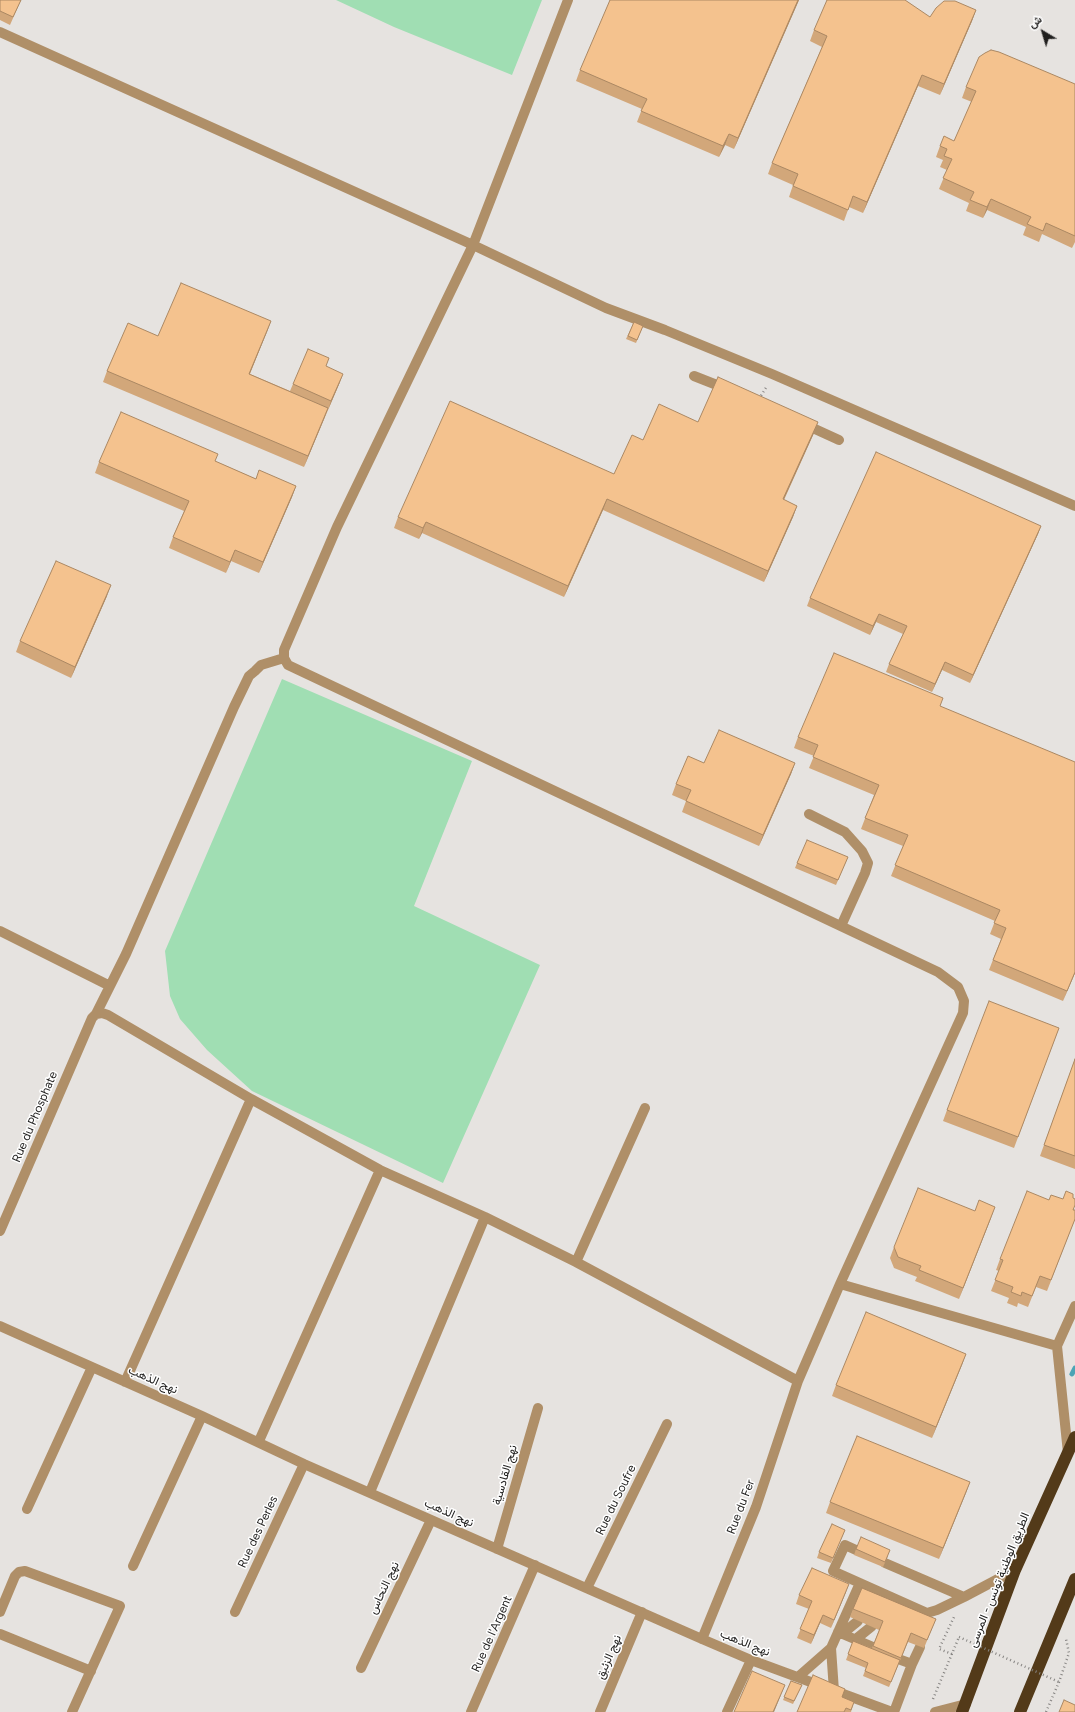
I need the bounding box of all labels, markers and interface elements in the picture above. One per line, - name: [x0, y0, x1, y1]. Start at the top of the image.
- north arrow: [1023, 12, 1063, 52]
- text: ش: [1026, 13, 1045, 31]
- street label: Rue du Phosphate: [9, 1069, 61, 1165]
- street label: نهج الذهب: [126, 1363, 180, 1397]
- street label: نهج القادسية: [490, 1443, 520, 1507]
- street label: Rue du Soufre: [593, 1462, 639, 1538]
- street label: Rue du Fer: [724, 1478, 758, 1536]
- street label: Rue des Perles: [235, 1494, 281, 1570]
- street label: نهج الذهب: [422, 1496, 476, 1530]
- street label: الطريق الوطنية تونس - المرسى: [965, 1510, 1033, 1650]
- street label: نهج النحاس: [366, 1559, 402, 1617]
- street label: Rue de l'Argent: [469, 1593, 515, 1675]
- street label: نهج الذهب: [718, 1626, 772, 1660]
- street label: نهج الزئبق: [593, 1633, 625, 1681]

